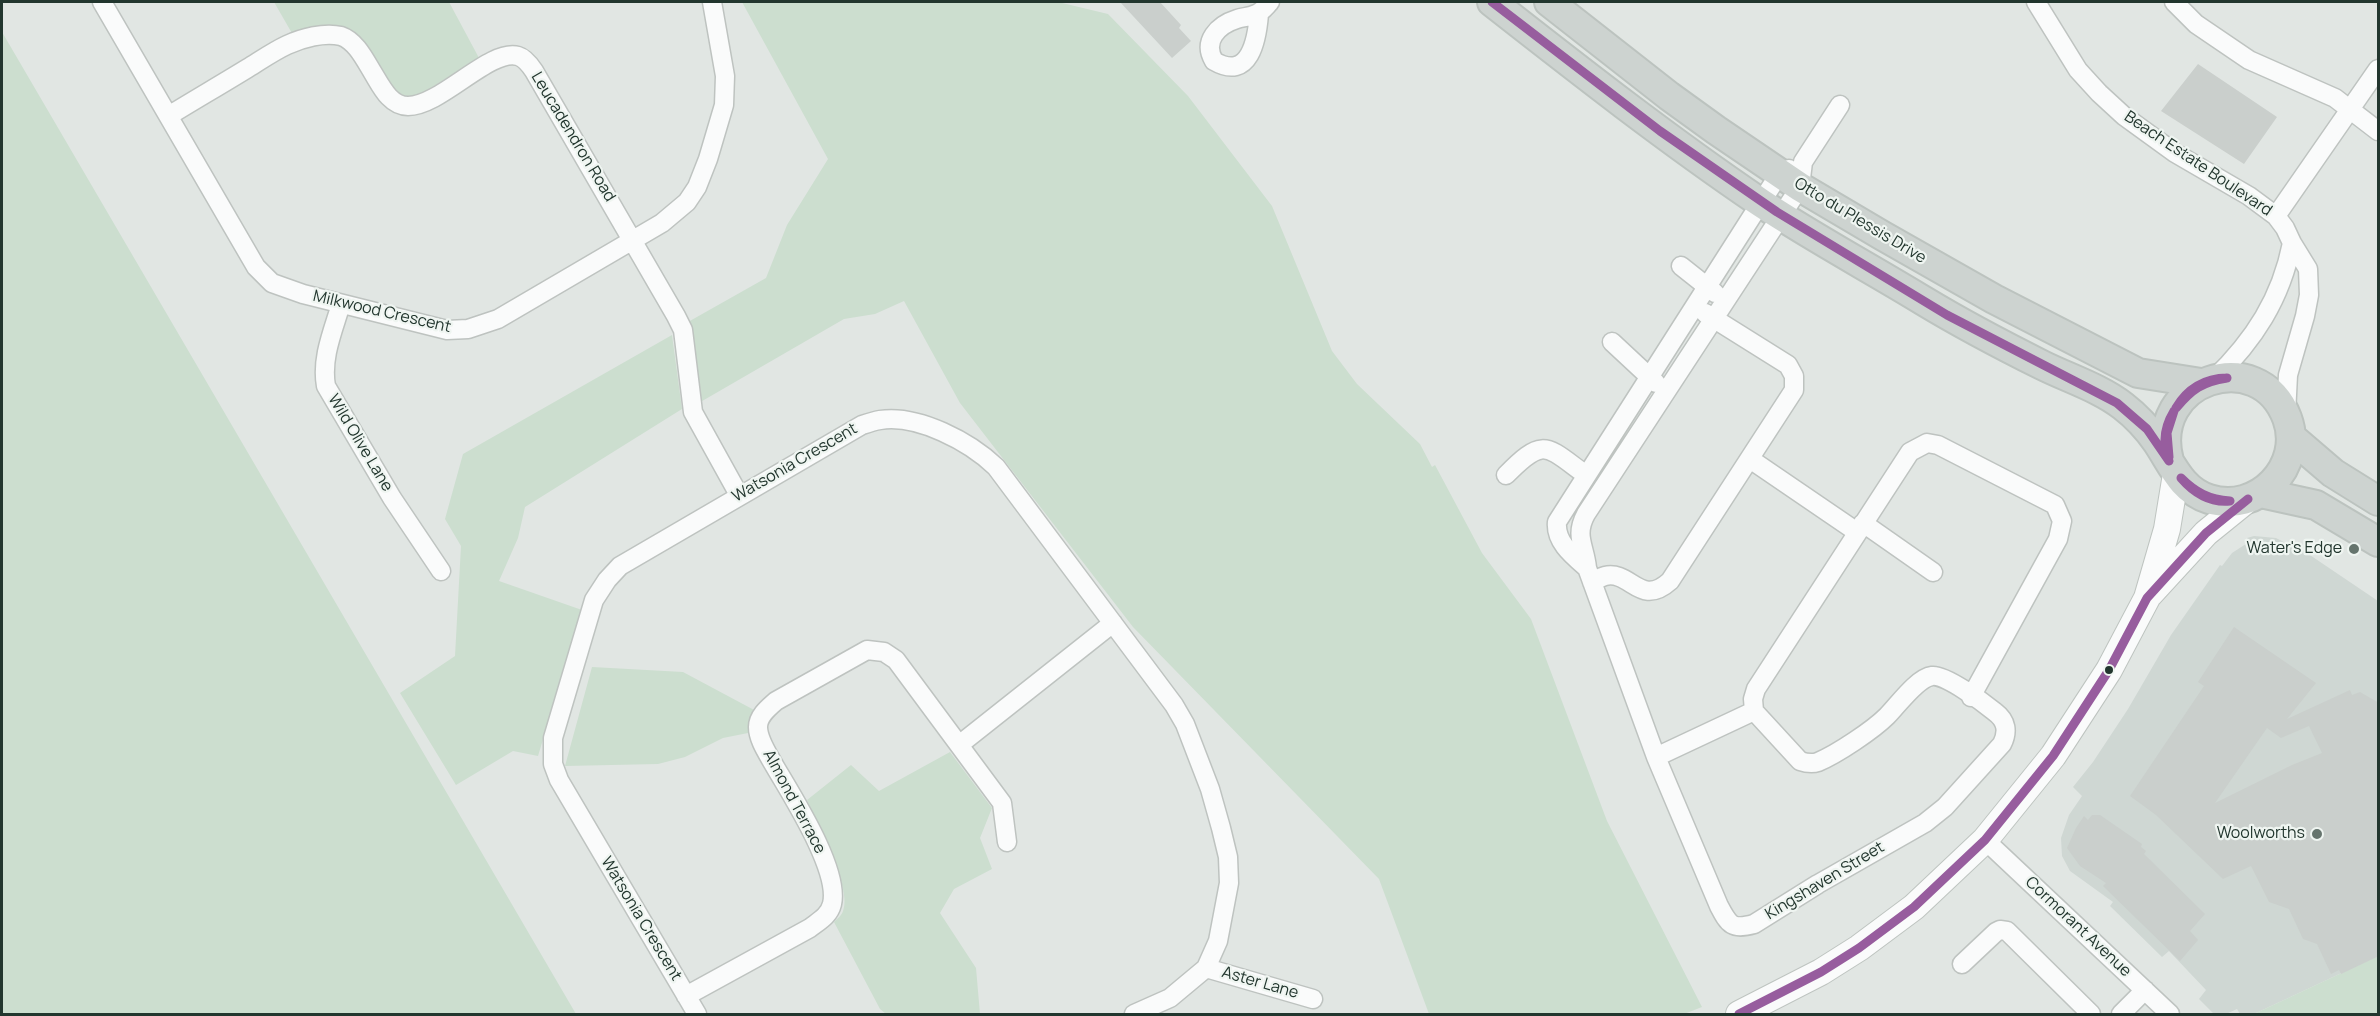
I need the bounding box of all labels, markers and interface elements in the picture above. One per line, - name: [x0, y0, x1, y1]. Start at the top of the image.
- street label: Leucadendron Road: [527, 69, 619, 205]
- street label: Beach Estate Boulevard: [2120, 107, 2276, 221]
- street label: Otto du Plessis Drive: [1791, 174, 1929, 268]
- street label: Milkwood Crescent: [311, 287, 453, 337]
- street label: Wild Olive Lane: [323, 391, 397, 495]
- street label: Watsonia Crescent: [729, 419, 861, 507]
- place label: Water's Edge: [2246, 539, 2342, 559]
- marker: Water's Edge: [2347, 542, 2361, 556]
- unlabelled marker: [2103, 664, 2115, 676]
- street label: Almond Terrace: [759, 747, 829, 857]
- place label: Woolworths: [2217, 824, 2305, 844]
- marker: Woolworths: [2310, 827, 2324, 841]
- street label: Kingshaven Street: [1762, 838, 1888, 924]
- street label: Watsonia Crescent: [596, 854, 686, 984]
- street label: Cormorant Avenue: [2021, 873, 2135, 981]
- street label: Aster Lane: [1219, 963, 1301, 1003]

